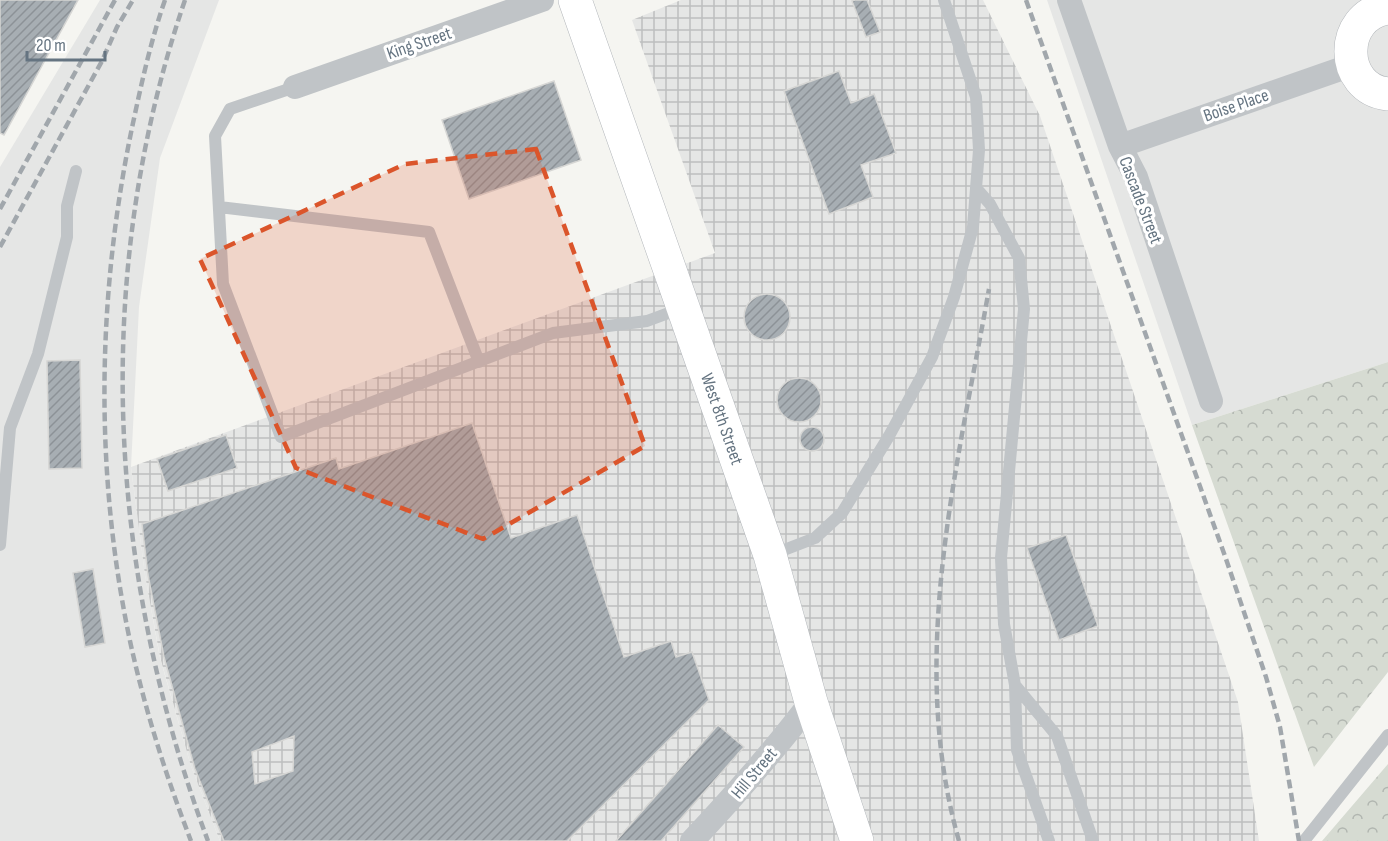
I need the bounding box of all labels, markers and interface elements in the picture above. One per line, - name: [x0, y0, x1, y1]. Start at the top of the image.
- street label: King Street: [384, 22, 455, 64]
- scale bar: [27, 24, 105, 62]
- text: 20 m: [36, 35, 66, 56]
- street label: Boise Place: [1201, 85, 1272, 126]
- street label: Cascade Street: [1114, 154, 1167, 247]
- street label: West 8th Street: [696, 371, 748, 468]
- street label: Hill Street: [727, 743, 782, 803]

